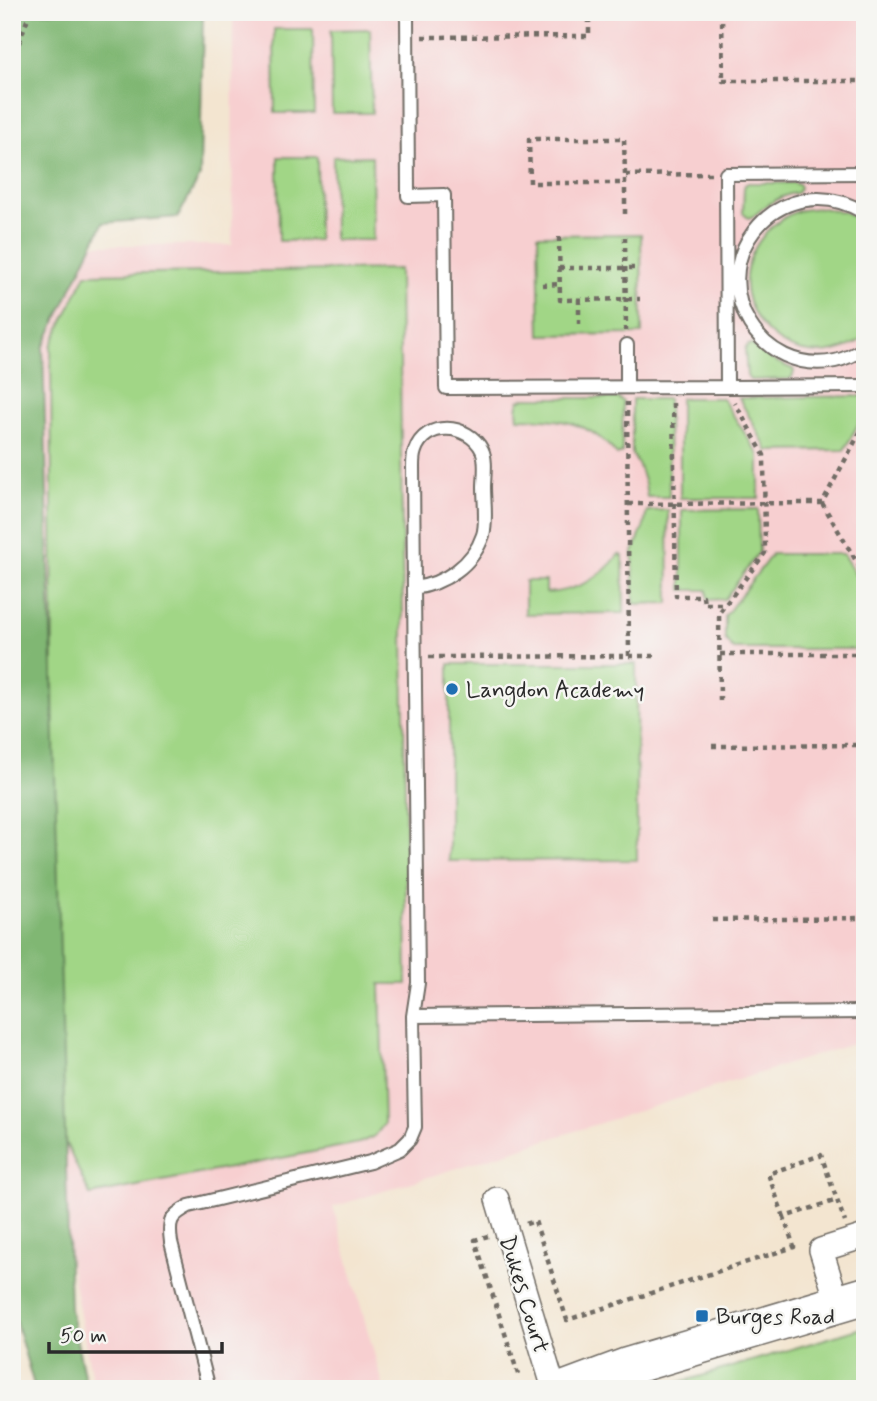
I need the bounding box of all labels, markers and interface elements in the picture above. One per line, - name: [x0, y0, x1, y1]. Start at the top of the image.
- place label: Langdon Academy: [466, 676, 644, 708]
- marker: Langdon Academy: [444, 681, 460, 697]
- street label: Dukes Court: [491, 1232, 555, 1357]
- place label: Burges Road: [716, 1303, 835, 1335]
- marker: Burges Road: [694, 1308, 710, 1324]
- scale bar: [49, 1310, 222, 1354]
- text: 50 m: [60, 1322, 107, 1350]

